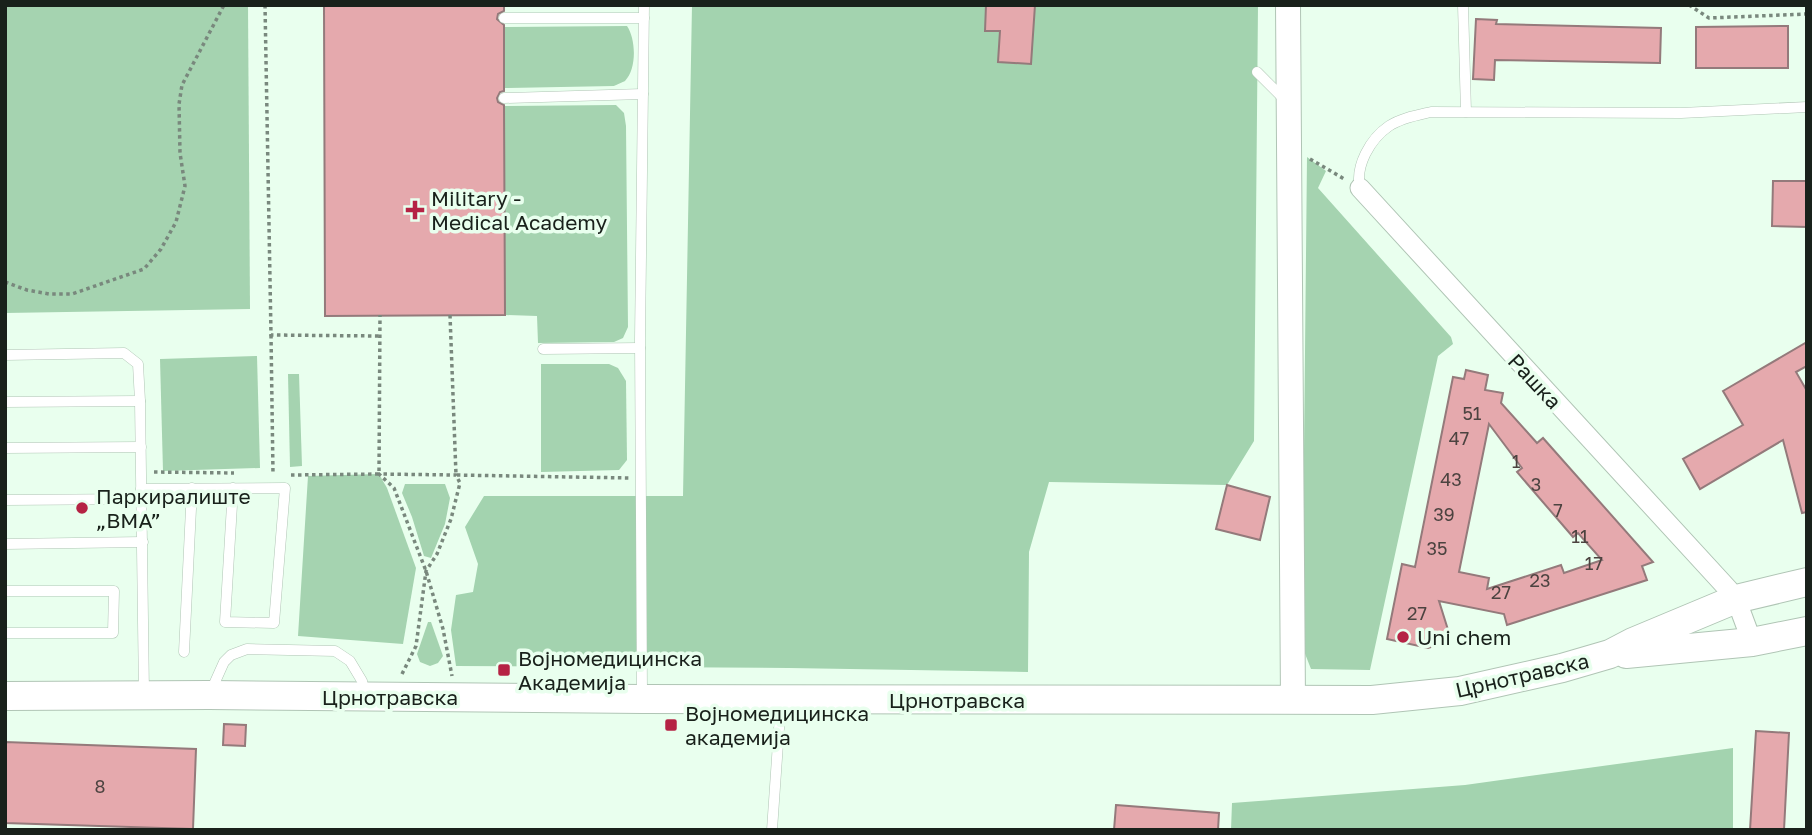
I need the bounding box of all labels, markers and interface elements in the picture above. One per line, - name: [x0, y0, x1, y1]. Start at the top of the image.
- place label: Military - Medical Academy: [431, 185, 607, 235]
- marker: Military - Medical Academy: [405, 200, 425, 220]
- street label: Рашка: [1503, 348, 1567, 414]
- house number: 51: [1462, 402, 1482, 424]
- house number: 47: [1449, 427, 1469, 449]
- house number: 1: [1512, 450, 1521, 472]
- house number: 43: [1440, 468, 1462, 490]
- house number: 3: [1531, 473, 1541, 495]
- place label: Паркиралиште „ВМА”: [96, 483, 251, 533]
- house number: 7: [1553, 499, 1563, 521]
- marker: Паркиралиште „ВМА”: [74, 500, 90, 516]
- house number: 39: [1433, 503, 1455, 525]
- house number: 11: [1571, 525, 1589, 547]
- house number: 35: [1427, 537, 1447, 559]
- house number: 17: [1585, 552, 1603, 574]
- house number: 23: [1530, 569, 1550, 591]
- house number: 27: [1491, 581, 1511, 603]
- house number: 27: [1407, 602, 1427, 624]
- place label: Uni chem: [1417, 624, 1511, 650]
- marker: Uni chem: [1395, 629, 1411, 645]
- place label: Војномедицинска Академија: [518, 645, 702, 695]
- street label: Црнотравска: [1453, 647, 1591, 703]
- marker: Војномедицинска Академија: [496, 662, 512, 678]
- street label: Црнотравска: [322, 684, 458, 710]
- street label: Црнотравска: [889, 687, 1025, 713]
- place label: Војномедицинска академија: [685, 700, 869, 750]
- marker: Војномедицинска академија: [663, 717, 679, 733]
- house number: 8: [95, 775, 105, 797]

